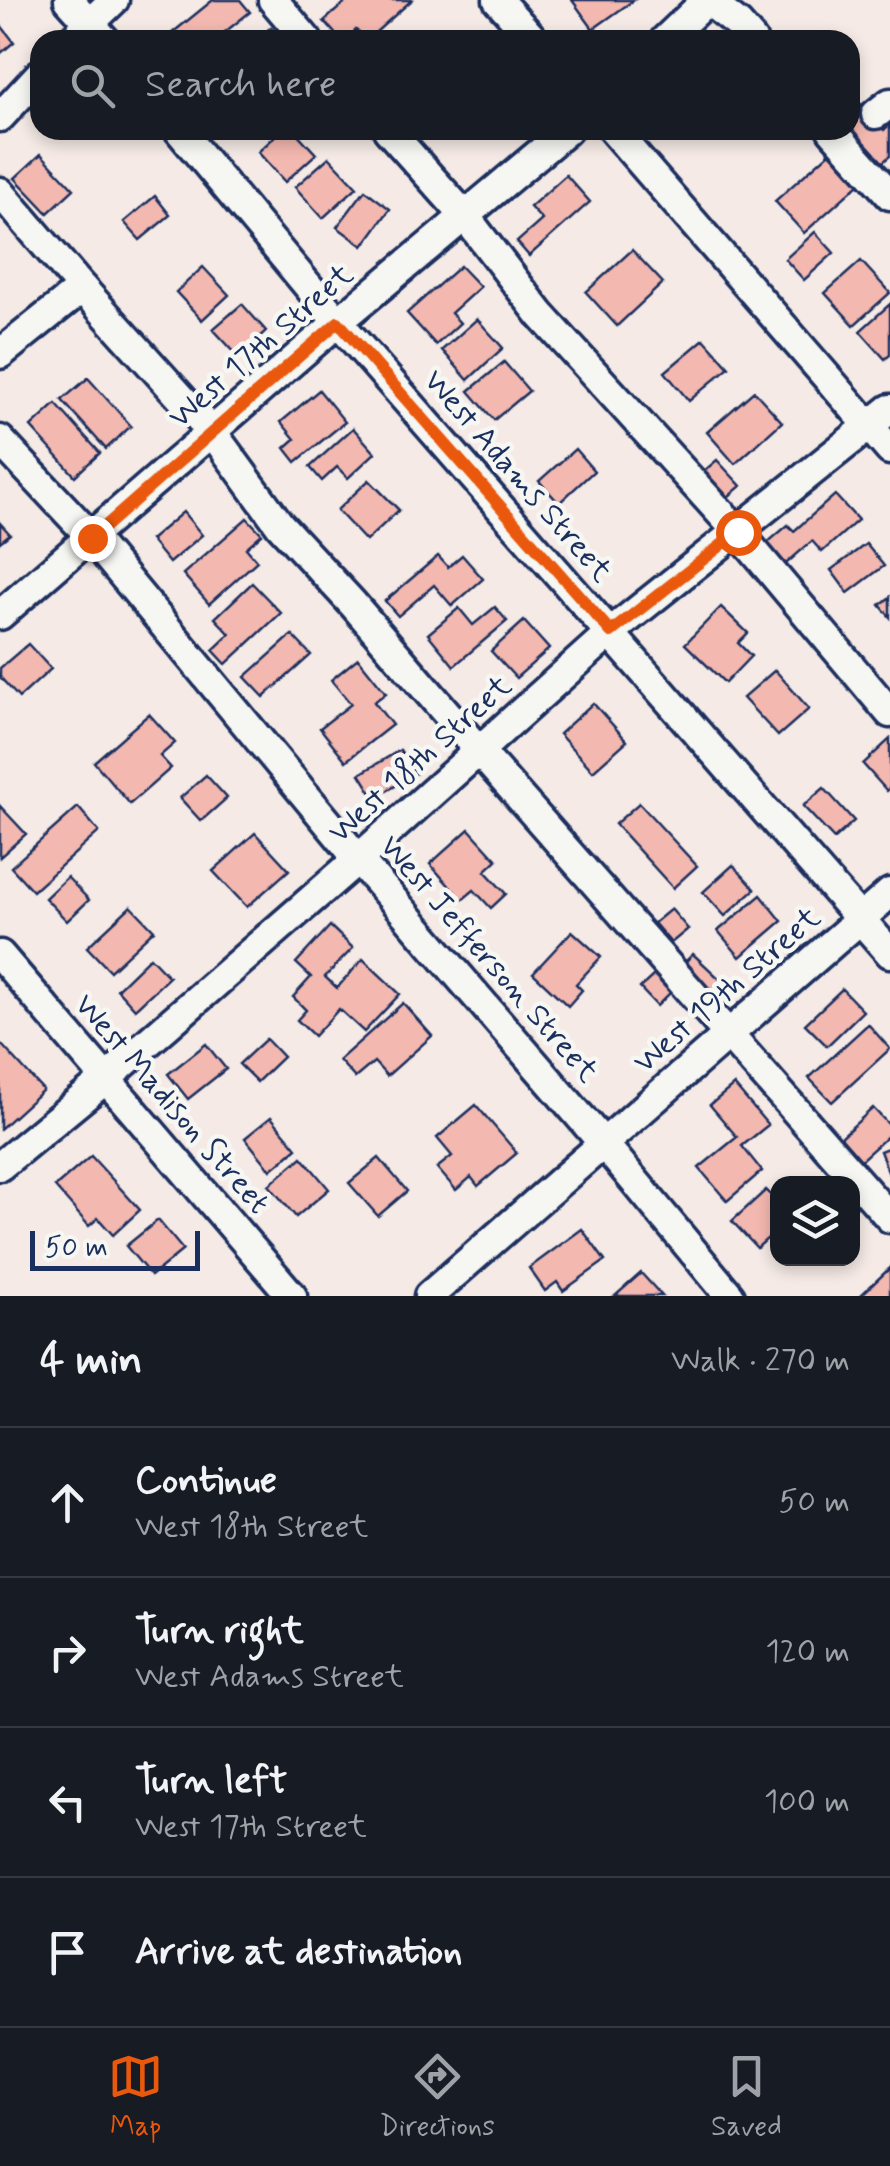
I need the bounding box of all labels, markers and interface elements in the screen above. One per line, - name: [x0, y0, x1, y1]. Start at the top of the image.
- search box: [30, 30, 860, 140]
- icon: search: [65, 58, 120, 113]
- text: Search here: [145, 61, 336, 110]
- street label: West 17th Street: [160, 254, 363, 438]
- street label: West Adams Street: [413, 361, 622, 592]
- route start: [716, 510, 762, 556]
- route end: [70, 516, 116, 562]
- street label: West 18th Street: [320, 666, 521, 853]
- street label: West Jefferson Street: [369, 827, 608, 1092]
- street label: West 19th Street: [625, 898, 830, 1083]
- street label: West Madison Street: [64, 985, 279, 1223]
- map controls: [770, 1176, 860, 1266]
- button: layers: [770, 1176, 860, 1266]
- scale bar: [30, 1226, 200, 1270]
- text: 50 m: [45, 1230, 108, 1267]
- text: 4 min: [40, 1334, 142, 1389]
- text: Walk · 270 m: [671, 1340, 850, 1382]
- text: Continue: [135, 1457, 277, 1506]
- icon: ahead: [40, 1475, 95, 1530]
- text: 50 m: [778, 1481, 850, 1523]
- text: West 18th Street: [135, 1506, 368, 1548]
- text: Turn right: [135, 1607, 304, 1656]
- icon: right: [40, 1625, 95, 1680]
- text: 120 m: [765, 1631, 850, 1673]
- text: West Adams Street: [135, 1656, 404, 1698]
- text: Turn left: [135, 1757, 287, 1806]
- icon: left: [40, 1775, 95, 1830]
- text: 100 m: [764, 1781, 850, 1823]
- text: West 17th Street: [135, 1806, 367, 1848]
- icon: arrive: [40, 1925, 95, 1980]
- text: Arrive at destination: [135, 1928, 462, 1977]
- tab: Map: [108, 2049, 163, 2146]
- tab: Directions: [380, 2049, 495, 2146]
- tab: Saved: [711, 2049, 782, 2146]

